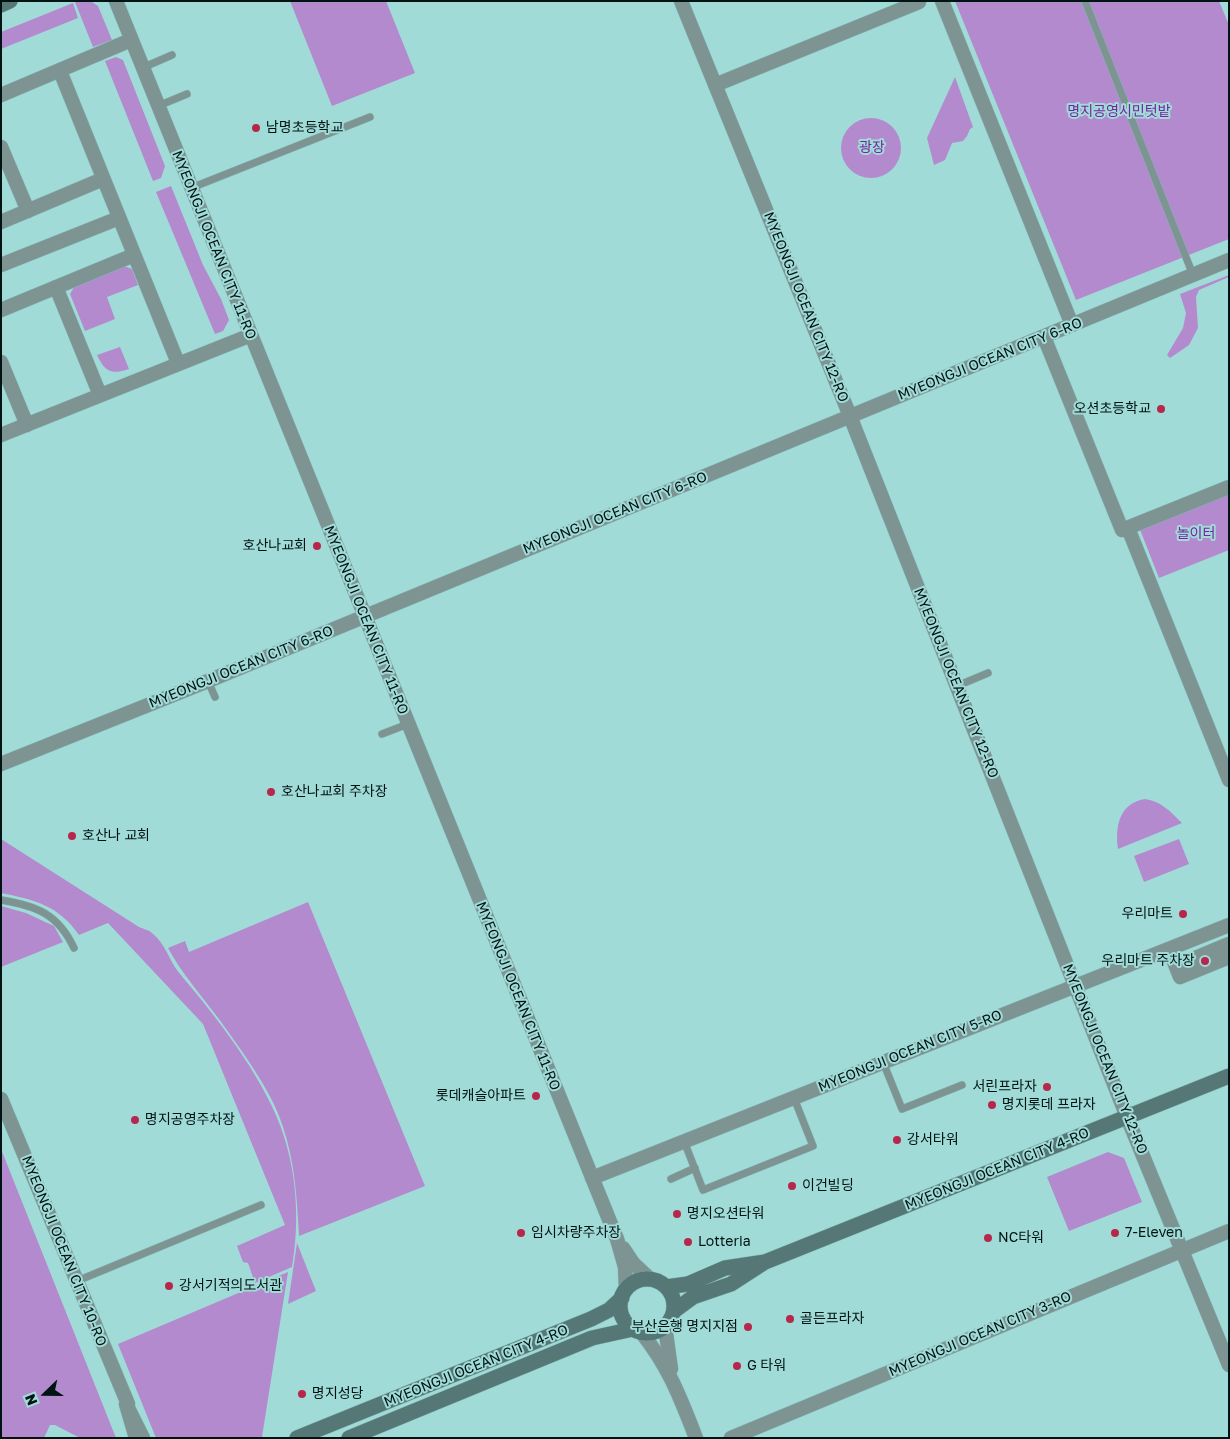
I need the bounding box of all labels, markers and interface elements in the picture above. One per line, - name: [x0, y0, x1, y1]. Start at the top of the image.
- park label: 명지공영시민텃밭: [1067, 104, 1171, 120]
- place label: 남명초등학교: [266, 120, 343, 136]
- marker: 남명초등학교: [250, 122, 262, 134]
- park label: 광장: [859, 140, 885, 156]
- street label: MYEONGJI OCEAN CITY 11-RO: [168, 148, 260, 342]
- street label: MYEONGJI OCEAN CITY 12-RO: [760, 209, 852, 405]
- street label: MYEONGJI OCEAN CITY 6-RO: [895, 314, 1085, 404]
- place label: 오션초등학교: [1074, 401, 1151, 417]
- marker: 오션초등학교: [1155, 403, 1167, 415]
- street label: MYEONGJI OCEAN CITY 6-RO: [520, 468, 710, 558]
- street label: MYEONGJI OCEAN CITY 11-RO: [320, 523, 412, 717]
- park label: 놀이터: [1177, 526, 1215, 542]
- place label: 호산나교회: [243, 538, 307, 554]
- marker: 호산나교회: [311, 540, 323, 552]
- street label: MYEONGJI OCEAN CITY 12-RO: [910, 585, 1002, 781]
- street label: MYEONGJI OCEAN CITY 6-RO: [146, 622, 336, 712]
- place label: 호산나교회 주차장: [281, 784, 388, 800]
- marker: 호산나교회 주차장: [265, 786, 277, 798]
- place label: 호산나 교회: [82, 828, 150, 844]
- marker: 호산나 교회: [66, 830, 78, 842]
- street label: MYEONGJI OCEAN CITY 11-RO: [472, 899, 564, 1093]
- place label: 우리마트: [1121, 906, 1173, 922]
- marker: 우리마트: [1177, 908, 1189, 920]
- place label: 우리마트 주차장: [1101, 953, 1195, 969]
- marker: 우리마트 주차장: [1199, 955, 1211, 967]
- street label: MYEONGJI OCEAN CITY 12-RO: [1059, 961, 1151, 1157]
- street label: MYEONGJI OCEAN CITY 5-RO: [816, 1006, 1004, 1096]
- place label: 서린프라자: [973, 1079, 1037, 1095]
- marker: 서린프라자: [1041, 1081, 1053, 1093]
- place label: 롯데캐슬아파트: [436, 1088, 526, 1104]
- marker: 롯데캐슬아파트: [530, 1090, 542, 1102]
- place label: 명지롯데 프라자: [1002, 1097, 1096, 1113]
- marker: 명지롯데 프라자: [986, 1099, 998, 1111]
- place label: 명지공영주차장: [145, 1112, 235, 1128]
- marker: 명지공영주차장: [129, 1114, 141, 1126]
- street label: MYEONGJI OCEAN CITY 4-RO: [902, 1124, 1092, 1214]
- place label: 강서타워: [907, 1132, 959, 1148]
- marker: 강서타워: [891, 1134, 903, 1146]
- street label: MYEONGJI OCEAN CITY 10-RO: [18, 1153, 110, 1349]
- place label: 이건빌딩: [802, 1178, 854, 1194]
- marker: 이건빌딩: [786, 1180, 798, 1192]
- place label: 명지오션타워: [687, 1206, 764, 1222]
- marker: 명지오션타워: [671, 1208, 683, 1220]
- place label: 임시차량주차장: [531, 1225, 621, 1241]
- place label: 7-Eleven: [1125, 1225, 1183, 1241]
- marker: 임시차량주차장: [515, 1227, 527, 1239]
- marker: 7-Eleven: [1109, 1227, 1121, 1239]
- place label: NC타워: [998, 1230, 1044, 1246]
- marker: NC타워: [982, 1232, 994, 1244]
- place label: Lotteria: [698, 1234, 751, 1250]
- marker: Lotteria: [682, 1236, 694, 1248]
- place label: 강서기적의도서관: [179, 1278, 282, 1294]
- marker: 강서기적의도서관: [163, 1280, 175, 1292]
- street label: MYEONGJI OCEAN CITY 3-RO: [886, 1288, 1074, 1380]
- place label: 골든프라자: [800, 1311, 864, 1327]
- marker: 골든프라자: [784, 1313, 796, 1325]
- place label: 부산은행 명지지점: [631, 1319, 738, 1335]
- street label: MYEONGJI OCEAN CITY 4-RO: [381, 1321, 571, 1411]
- marker: 부산은행 명지지점: [742, 1321, 754, 1333]
- place label: G 타워: [747, 1358, 786, 1374]
- marker: G 타워: [731, 1360, 743, 1372]
- north arrow: [20, 1369, 70, 1419]
- place label: 명지성당: [312, 1386, 364, 1402]
- marker: 명지성당: [296, 1388, 308, 1400]
- text: N: [21, 1392, 41, 1408]

